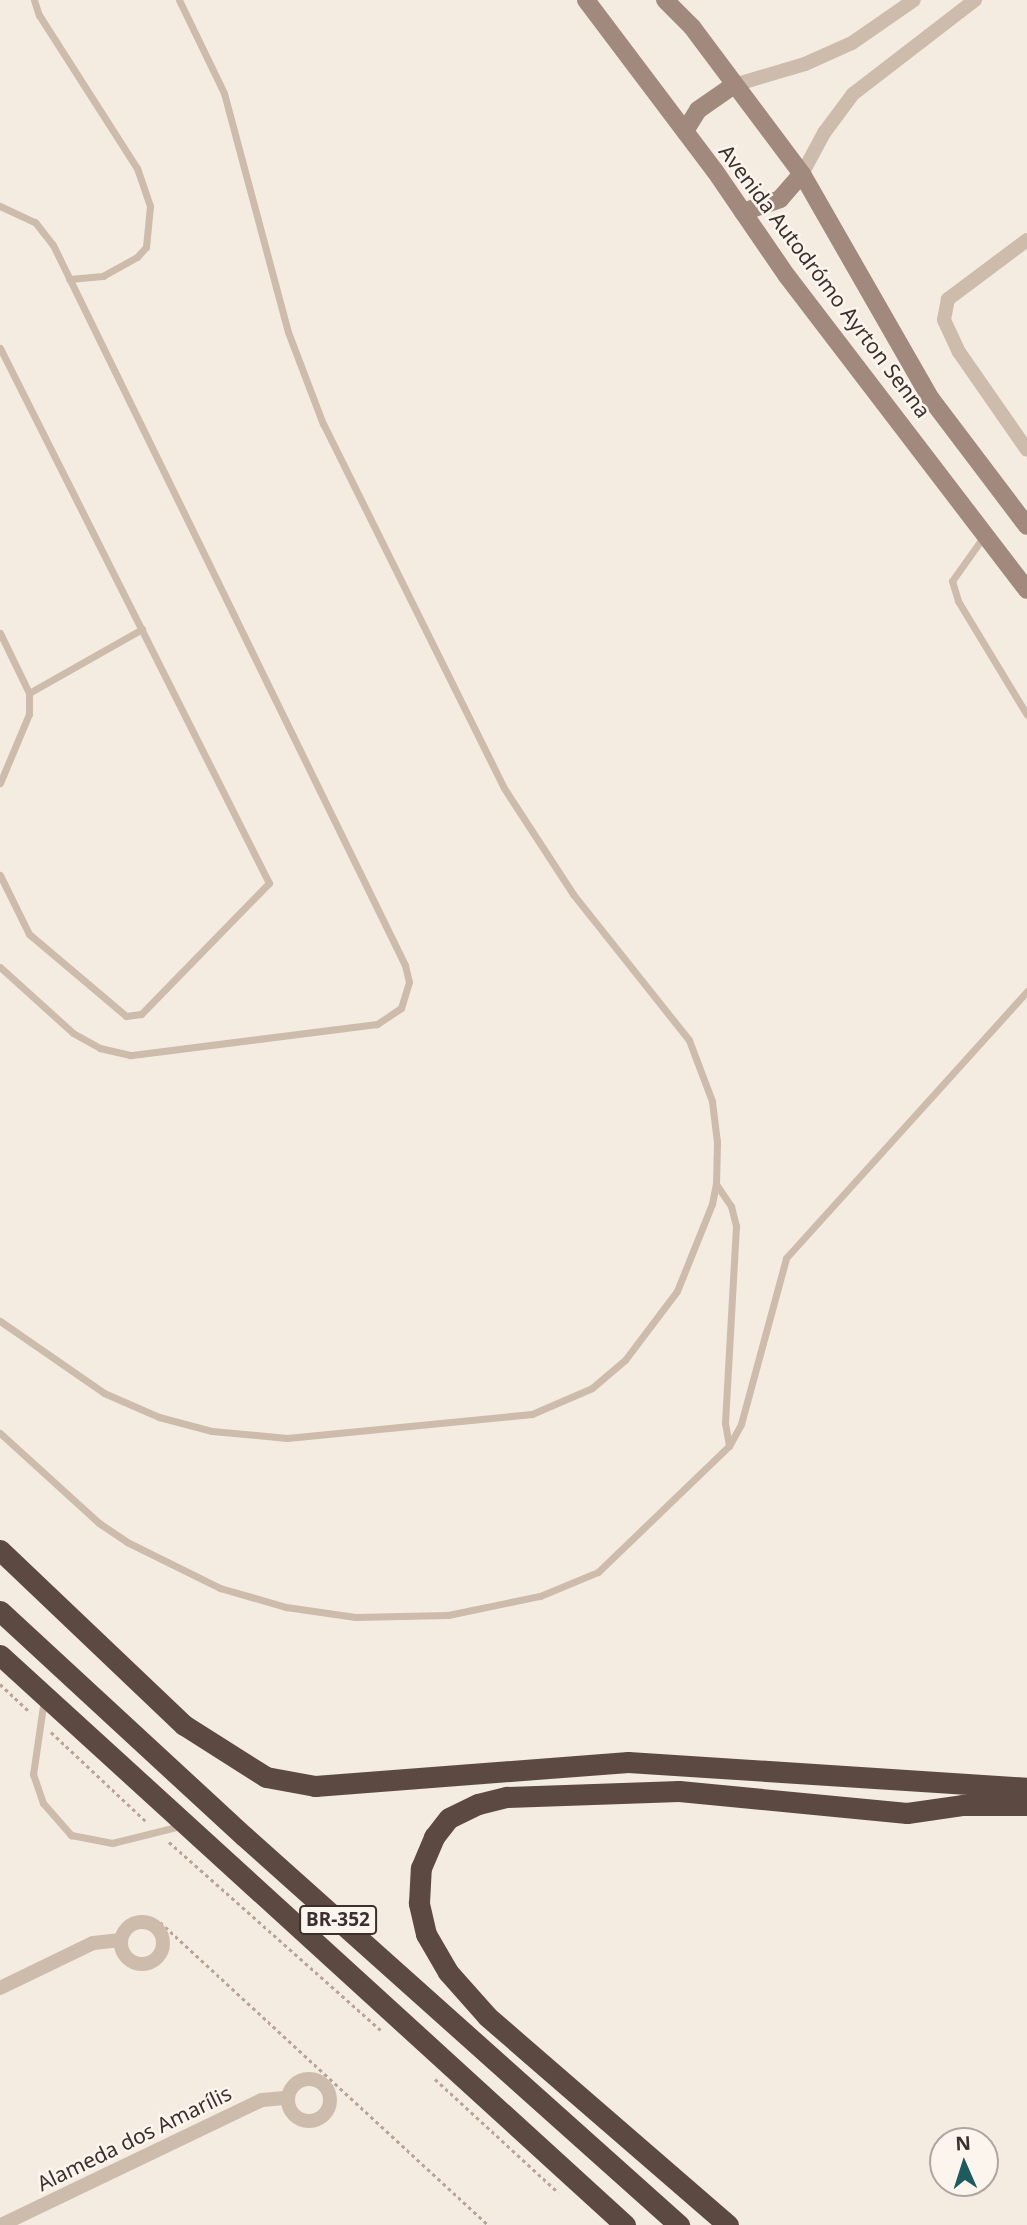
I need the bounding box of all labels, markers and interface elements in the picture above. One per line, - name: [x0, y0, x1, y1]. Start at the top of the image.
- street label: Avenida Autodrómo Ayrton Senna: [714, 139, 936, 423]
- road number: BR-352: [298, 1904, 378, 1936]
- street label: Alameda dos Amarílis: [33, 2080, 235, 2196]
- north arrow: [929, 2127, 999, 2197]
- text: N: [955, 2130, 971, 2156]

